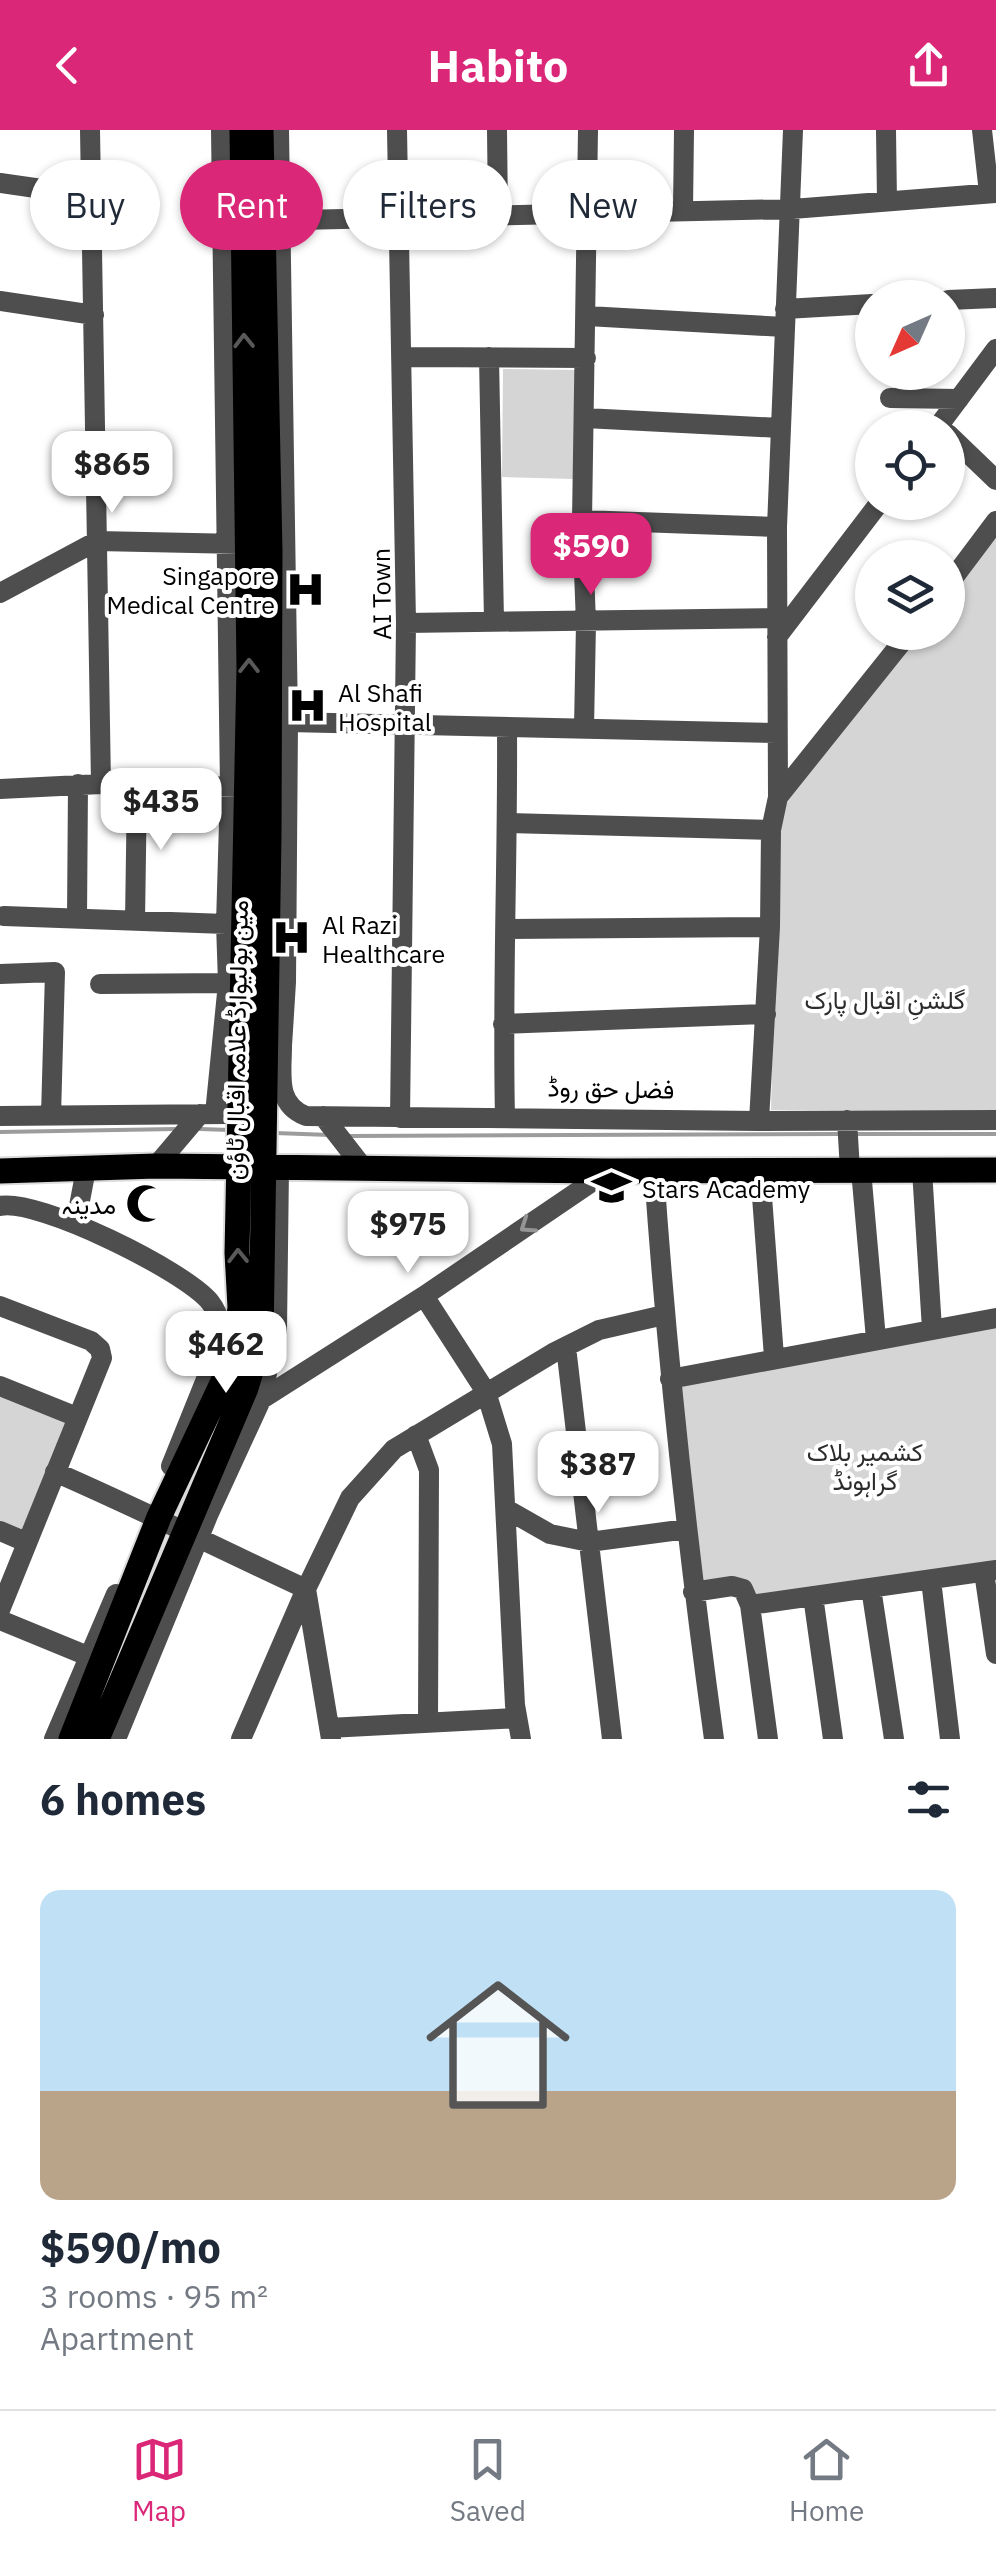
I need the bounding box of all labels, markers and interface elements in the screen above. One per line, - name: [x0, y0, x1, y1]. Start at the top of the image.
- text: Habito: [428, 36, 568, 94]
- icon: back: [40, 38, 95, 93]
- icon: share: [901, 38, 956, 93]
- chip: Buy: [30, 160, 160, 250]
- chip: Rent: [180, 160, 323, 250]
- chip: Filters: [343, 160, 512, 250]
- chip: New: [532, 160, 673, 250]
- north arrow: [855, 280, 965, 390]
- map controls: [855, 280, 965, 650]
- one-way arrow: [234, 332, 255, 348]
- button: locate: [855, 410, 965, 520]
- pin: $865: [53, 431, 171, 516]
- text: $865: [74, 442, 150, 484]
- pin: $590: [532, 513, 650, 598]
- text: $590: [553, 524, 629, 566]
- button: layers: [855, 540, 965, 650]
- street label: AI Town: [364, 548, 398, 640]
- place label: Singapore Medical Centre: [107, 559, 275, 621]
- hospital icon: Singapore Medical Centre: [284, 568, 326, 610]
- one-way arrow: [238, 657, 260, 672]
- place label: Al Shafi Hospital: [338, 676, 432, 738]
- hospital icon: Al Shafi Hospital: [287, 685, 329, 727]
- pin: $435: [102, 768, 220, 853]
- text: $435: [123, 779, 199, 821]
- street label: مین بولیوارڈ علامہ اقبال ٹاؤن: [217, 900, 255, 1180]
- place label: Al Razi Healthcare: [322, 908, 445, 970]
- hospital icon: Al Razi Healthcare: [271, 917, 313, 959]
- park label: گلشنِ اقبال پارک: [805, 983, 965, 1021]
- street label: فضل حق روڈ: [547, 1070, 675, 1106]
- school or university icon: Stars Academy: [591, 1167, 633, 1209]
- place label: Stars Academy: [642, 1172, 811, 1205]
- mosque icon: مدینہ: [125, 1183, 167, 1225]
- place label: مدینہ: [61, 1188, 116, 1221]
- pin: $975: [349, 1191, 467, 1276]
- text: $975: [370, 1202, 446, 1244]
- one-way arrow: [520, 1214, 539, 1232]
- one-way arrow: [227, 1247, 248, 1263]
- pin: $462: [167, 1311, 285, 1396]
- text: $462: [188, 1322, 264, 1364]
- pin: $387: [539, 1431, 657, 1516]
- park label: کشمیر بلاک ﮔﺮﺍﮨﻮﻧﮉ: [807, 1435, 923, 1498]
- text: $387: [560, 1442, 636, 1484]
- text: 6 homes: [40, 1772, 206, 1827]
- icon: filters: [901, 1772, 956, 1827]
- icon: home: [408, 1955, 588, 2135]
- text: $590/mo: [40, 2220, 221, 2275]
- text: 3 rooms · 95 m²: [40, 2275, 268, 2317]
- text: Apartment: [40, 2317, 194, 2359]
- tab: Map: [132, 2432, 187, 2529]
- tab: Saved: [450, 2432, 526, 2529]
- tab: Home: [789, 2432, 864, 2529]

